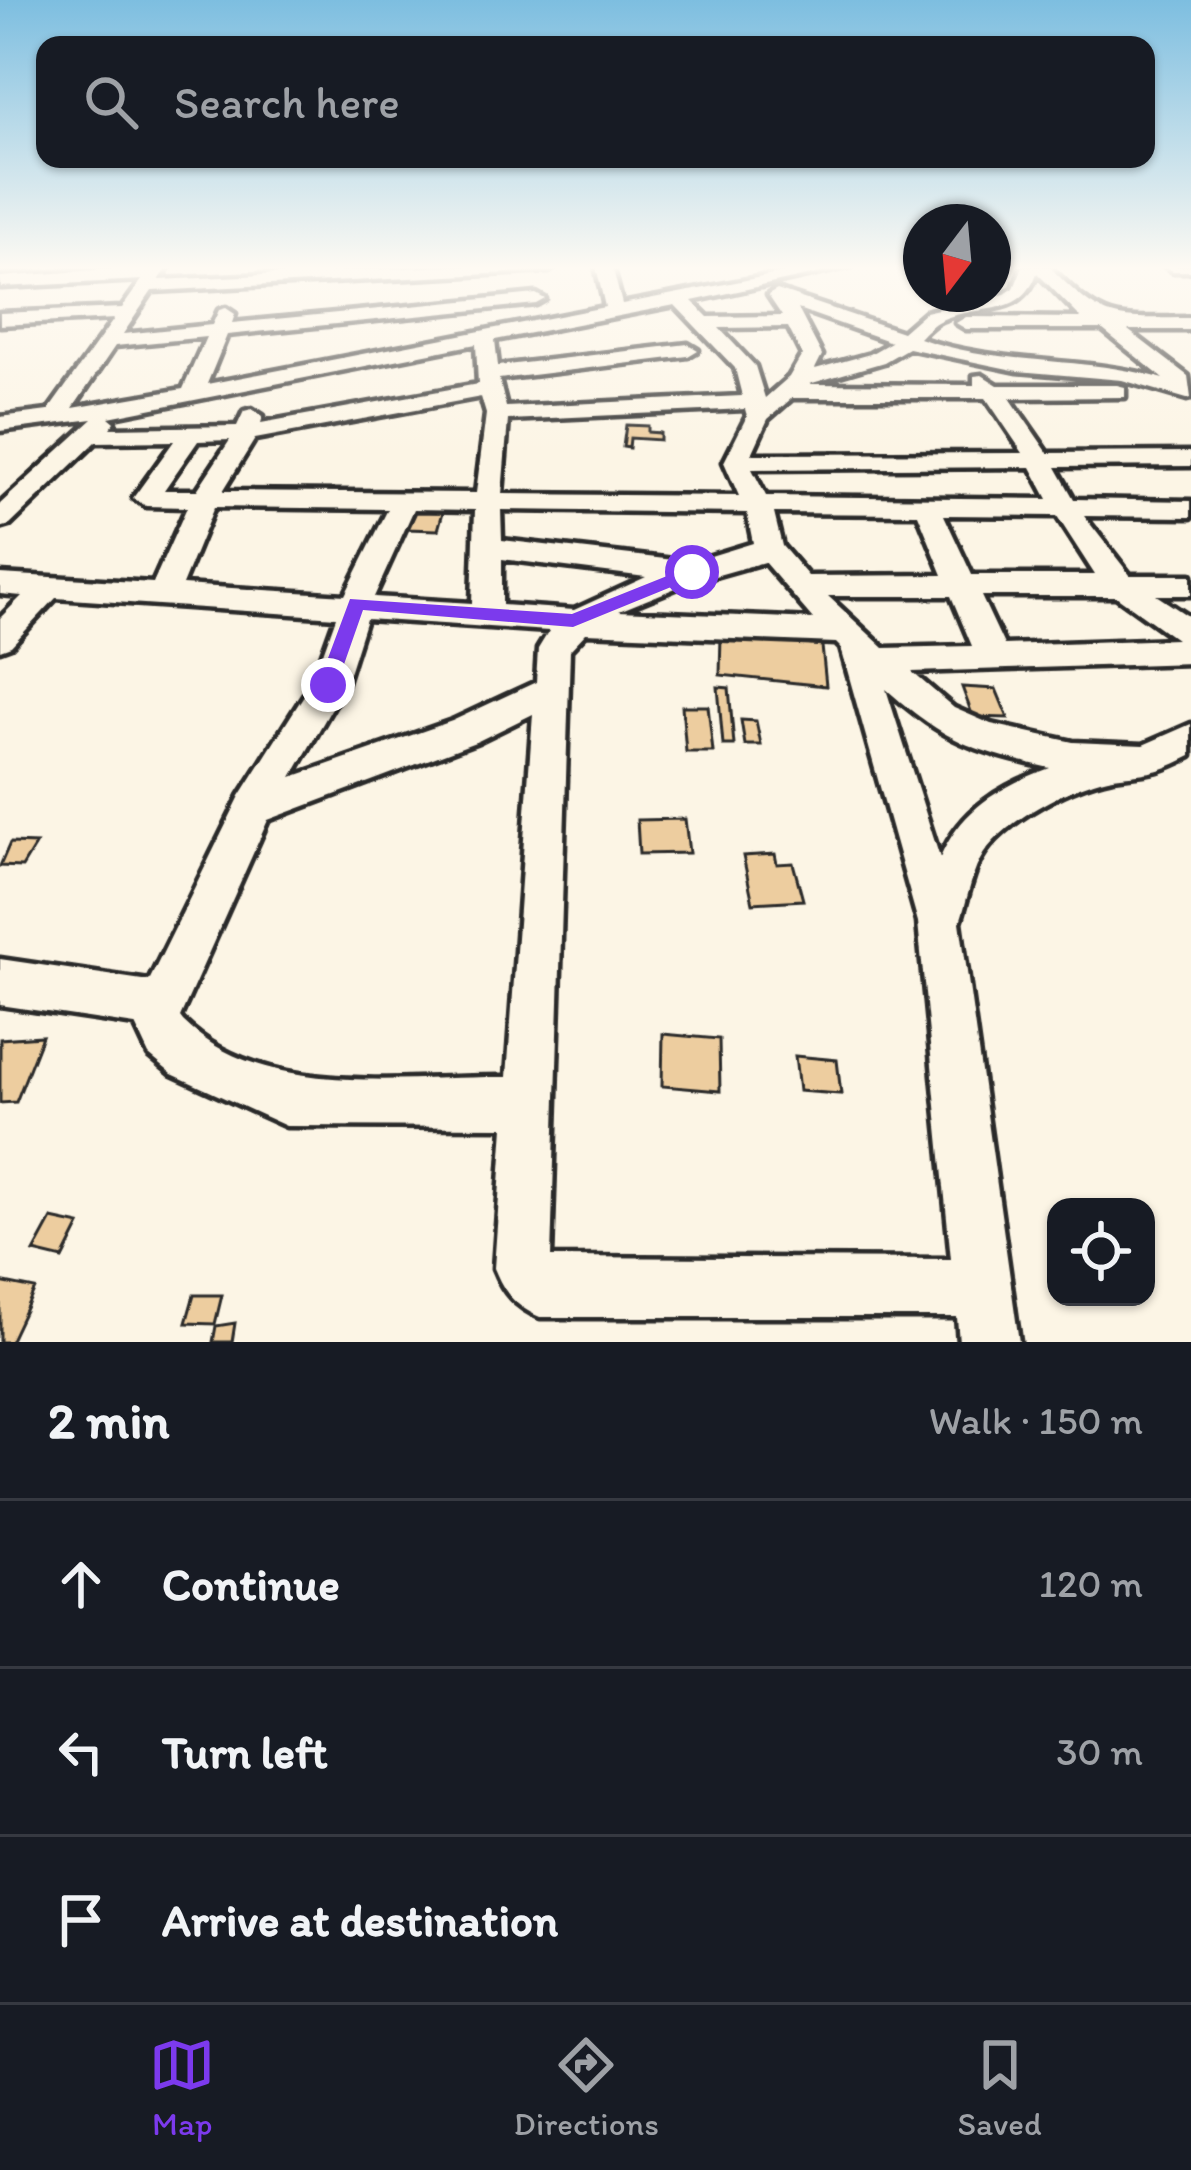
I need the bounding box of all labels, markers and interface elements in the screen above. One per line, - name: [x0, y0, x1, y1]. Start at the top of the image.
- search box: [36, 36, 1155, 168]
- icon: search: [78, 69, 144, 135]
- text: Search here: [174, 75, 400, 129]
- north arrow: [903, 204, 1011, 312]
- route start: [665, 545, 719, 599]
- route end: [301, 658, 355, 712]
- map controls: [1047, 1198, 1155, 1306]
- button: locate: [1047, 1198, 1155, 1306]
- text: 2 min: [48, 1390, 169, 1451]
- text: Walk · 150 m: [929, 1397, 1143, 1444]
- icon: ahead: [48, 1551, 114, 1617]
- text: Continue: [162, 1557, 340, 1611]
- text: 120 m: [1039, 1560, 1143, 1607]
- icon: left: [48, 1719, 114, 1785]
- text: Turn left: [162, 1725, 328, 1779]
- text: 30 m: [1056, 1728, 1143, 1775]
- icon: arrive: [48, 1887, 114, 1953]
- text: Arrive at destination: [162, 1893, 558, 1947]
- tab: Map: [149, 2032, 215, 2143]
- tab: Directions: [514, 2032, 659, 2143]
- tab: Saved: [958, 2032, 1042, 2143]

